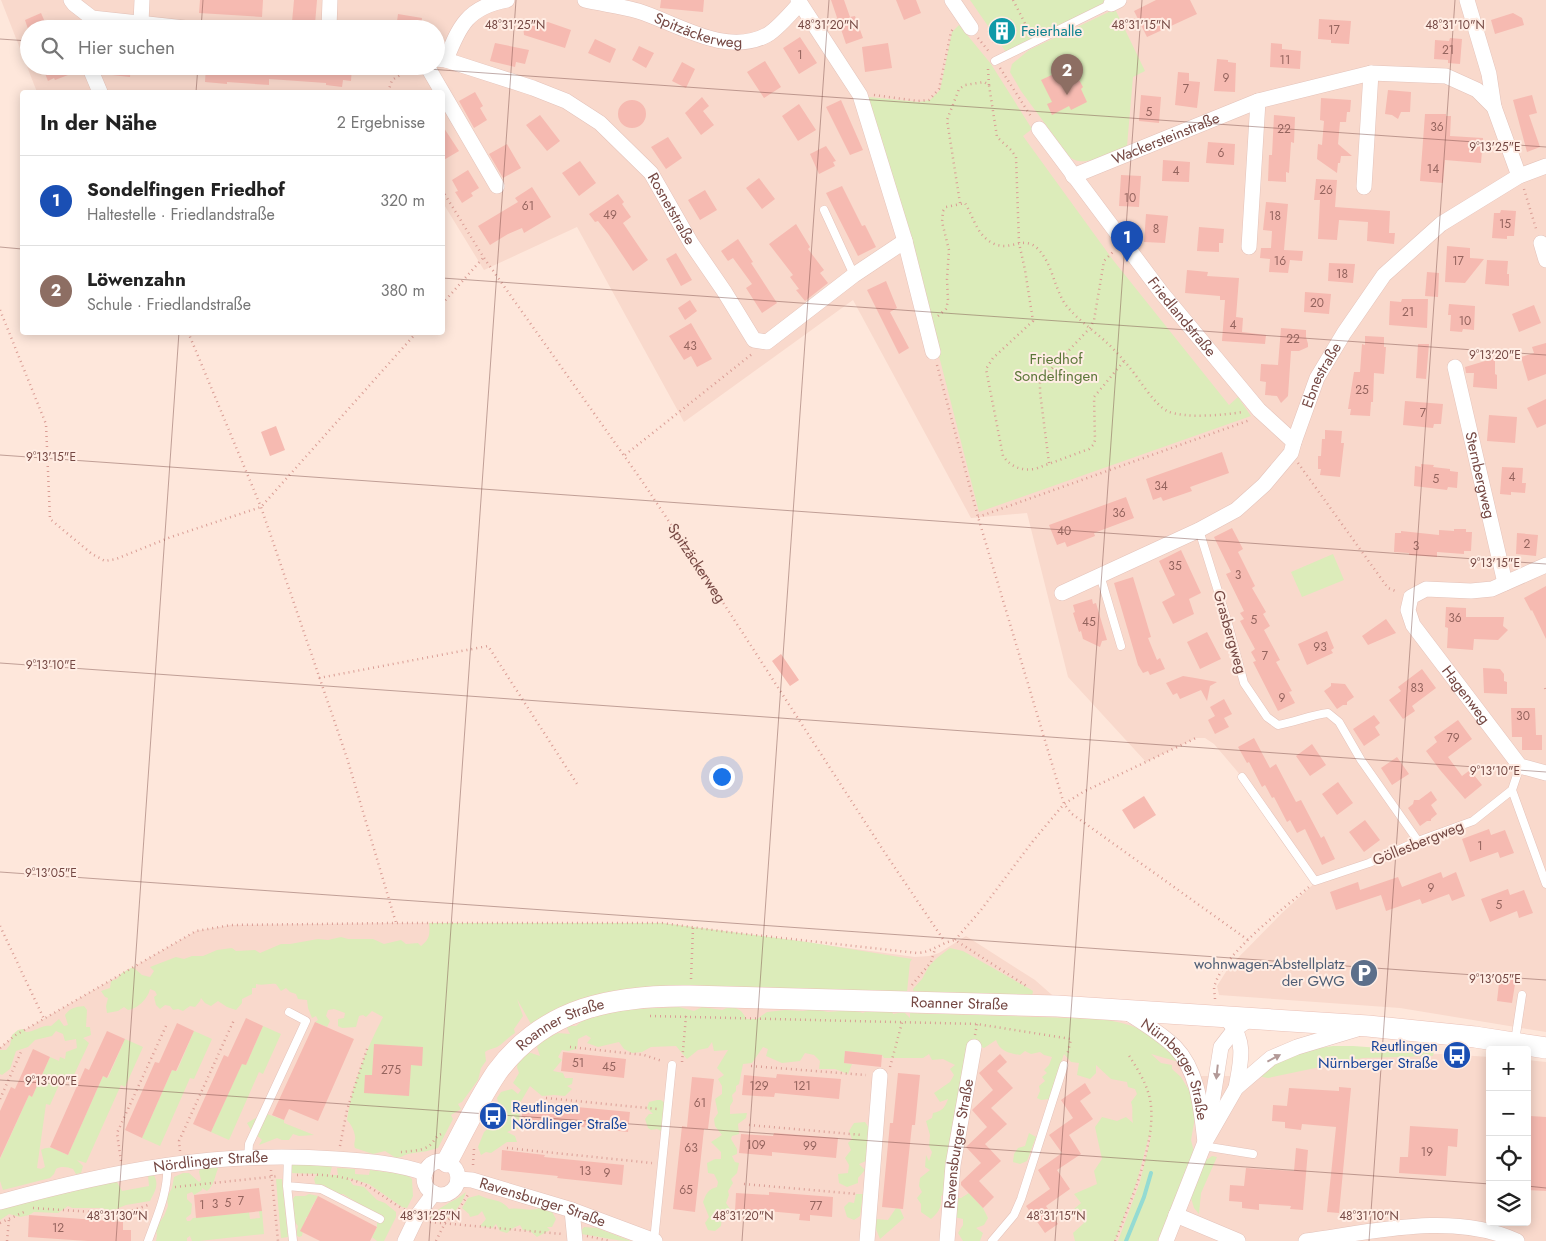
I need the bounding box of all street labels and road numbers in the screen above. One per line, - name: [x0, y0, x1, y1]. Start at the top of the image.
- street label: Spitzäckerweg: [651, 7, 742, 53]
- street label: Wackersteinstraße: [1108, 107, 1223, 170]
- street label: Rosnetstraße: [642, 168, 701, 249]
- street label: Friedlandstraße: [1142, 272, 1222, 362]
- street label: Ebnestraße: [1296, 338, 1347, 411]
- street label: Sternbergweg: [1459, 429, 1501, 521]
- street label: Spitzäckerweg: [662, 519, 731, 607]
- street label: Grasbergweg: [1208, 588, 1252, 676]
- street label: Hagenweg: [1437, 661, 1495, 729]
- street label: Göllesbergweg: [1369, 815, 1467, 871]
- street label: Roanner Straße: [910, 991, 1009, 1016]
- street label: Roanner Straße: [511, 993, 607, 1056]
- street label: Nürnberger Straße: [1137, 1013, 1213, 1122]
- street label: Ravensburger Straße: [939, 1077, 979, 1210]
- street label: Nördlinger Straße: [152, 1146, 269, 1178]
- street label: Ravensburger Straße: [477, 1172, 609, 1233]

